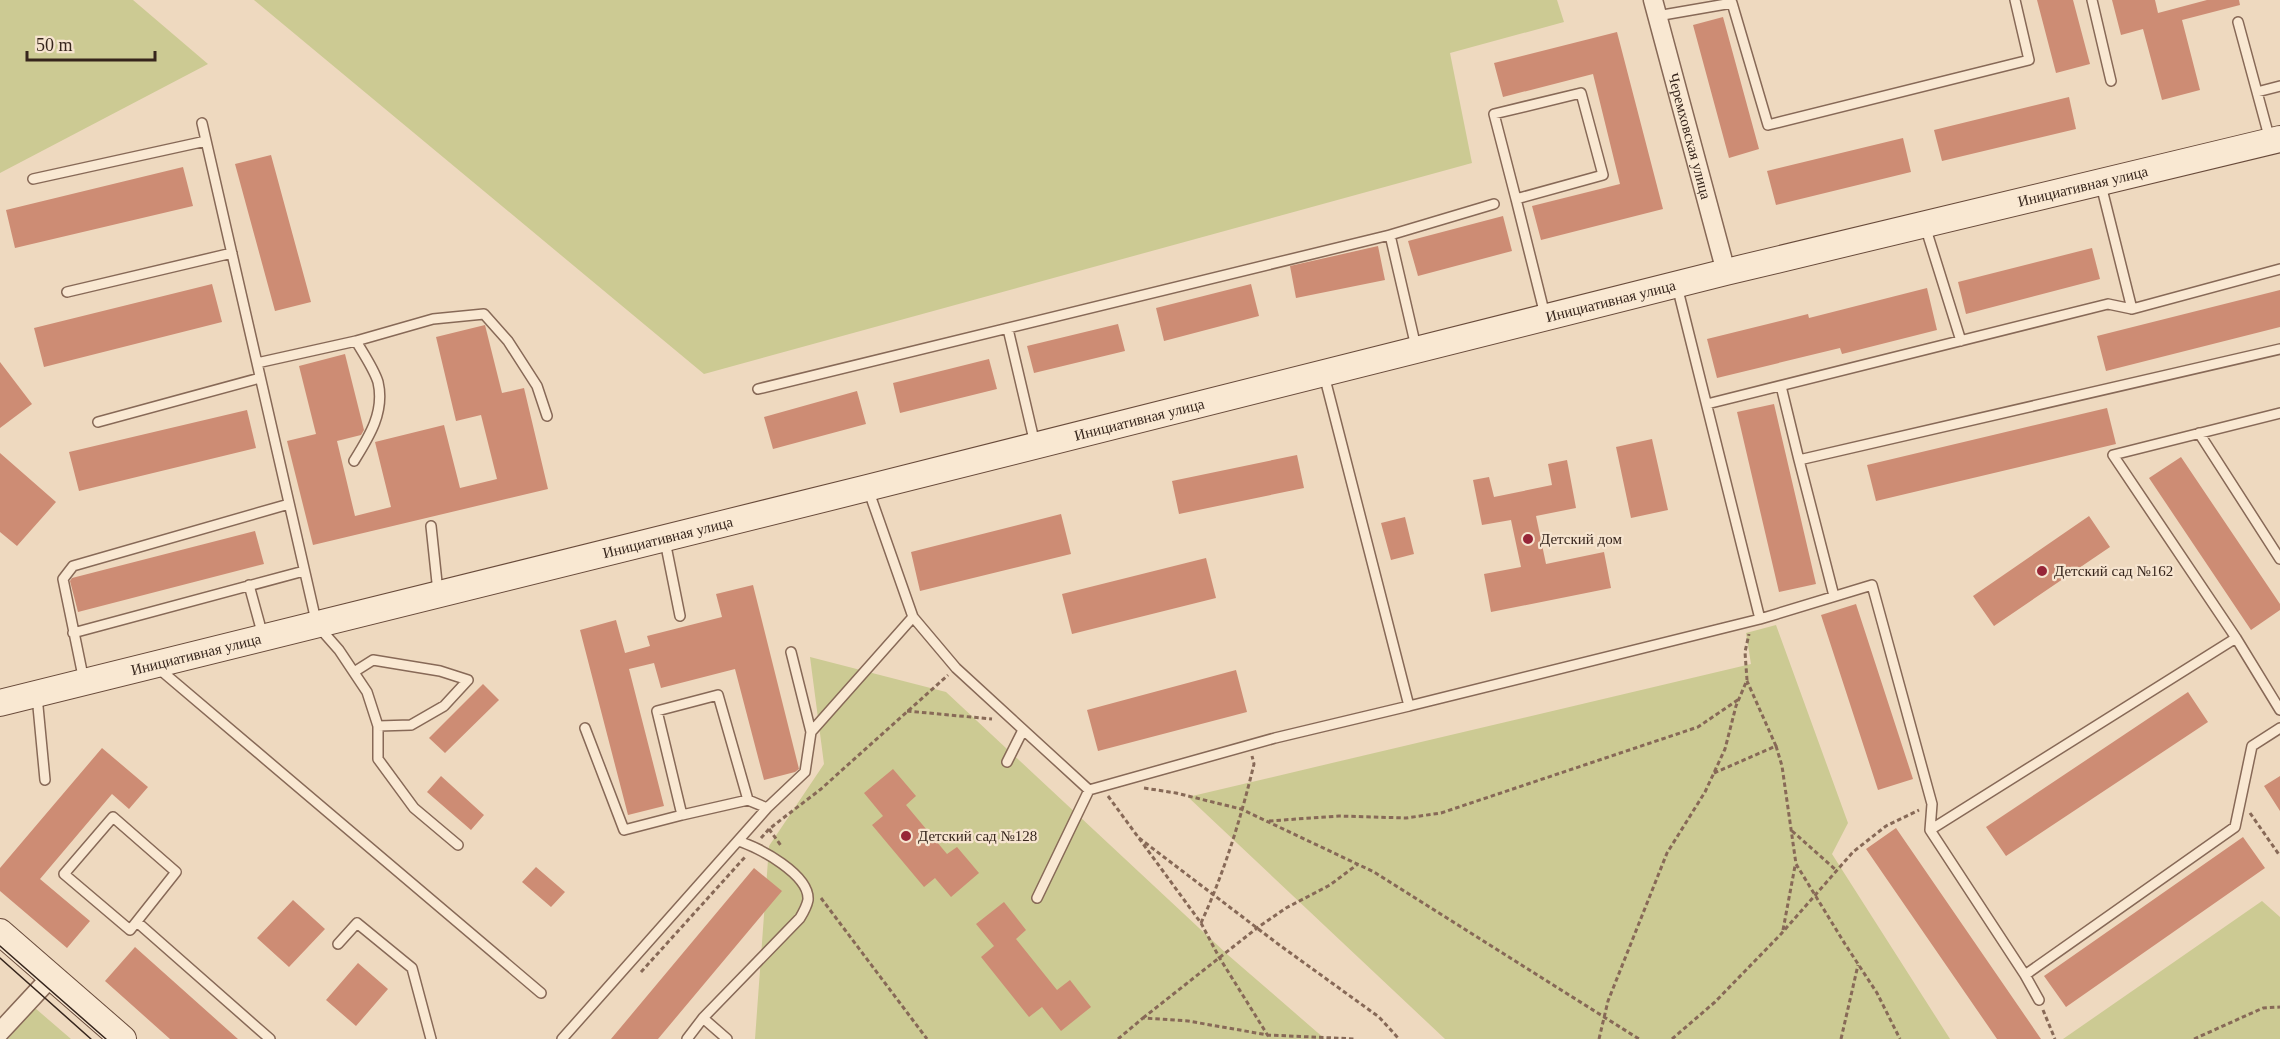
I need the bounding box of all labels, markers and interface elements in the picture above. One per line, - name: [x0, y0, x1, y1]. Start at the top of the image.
- scale bar: [27, 24, 154, 62]
- text: 50 m: [36, 35, 73, 55]
- street label: Черемховская улица: [1665, 71, 1714, 201]
- street label: Инициативная улица: [2016, 163, 2150, 210]
- street label: Инициативная улица: [1544, 277, 1678, 325]
- street label: Инициативная улица: [1073, 395, 1206, 444]
- street label: Инициативная улица: [601, 514, 735, 561]
- place label: Детский дом: [1540, 531, 1622, 547]
- marker: Детский дом: [1521, 532, 1535, 546]
- place label: Детский сад №162: [2054, 563, 2173, 579]
- marker: Детский сад №162: [2035, 564, 2049, 578]
- street label: Инициативная улица: [129, 630, 263, 678]
- place label: Детский сад №128: [918, 828, 1037, 844]
- marker: Детский сад №128: [899, 829, 913, 843]

